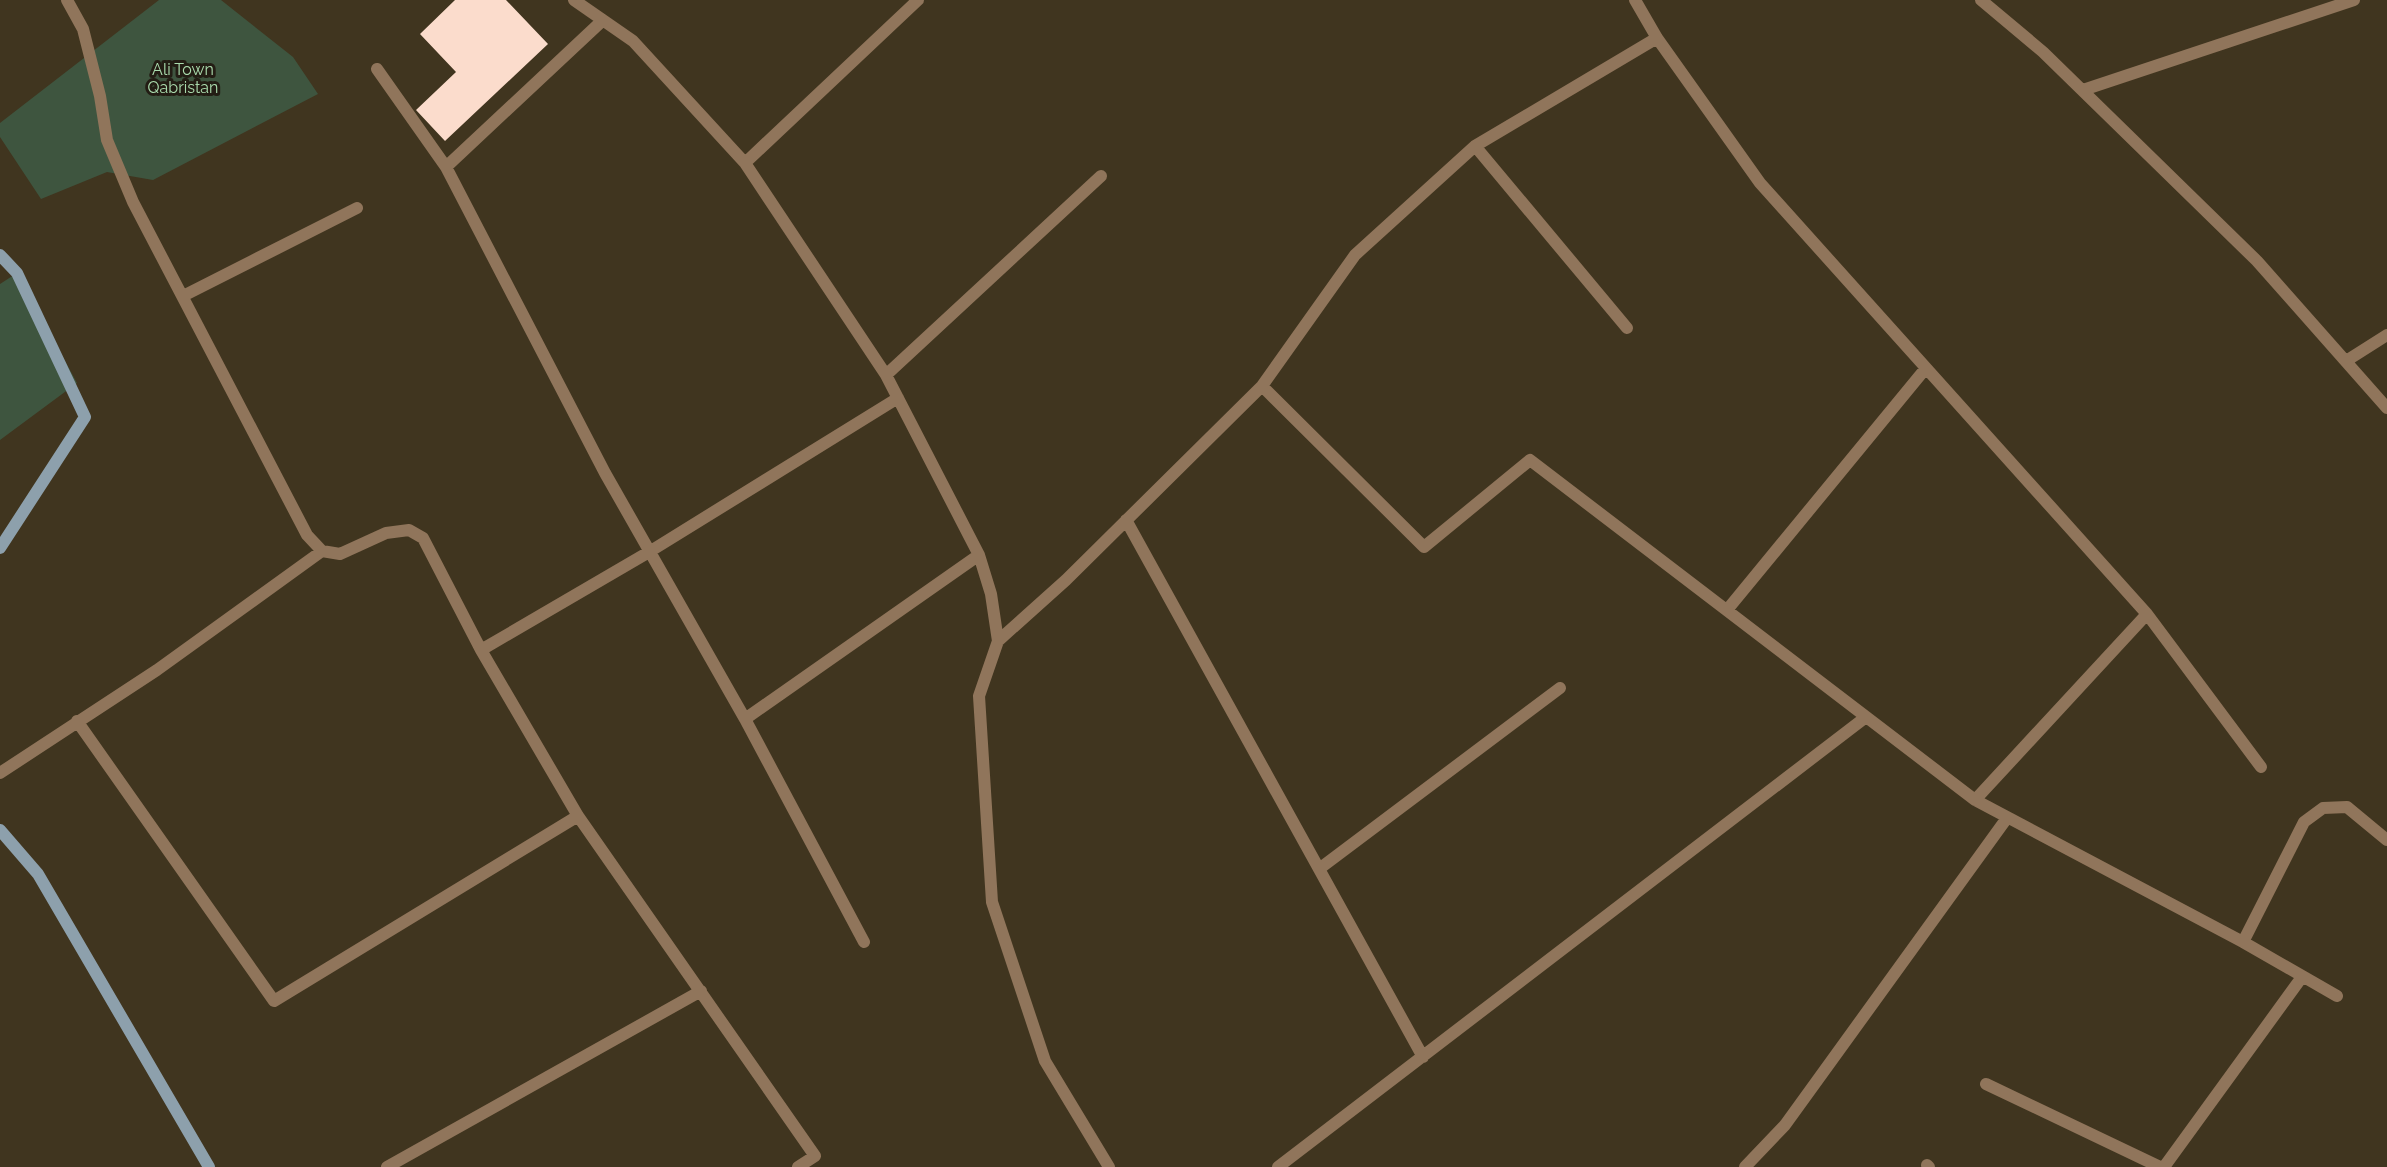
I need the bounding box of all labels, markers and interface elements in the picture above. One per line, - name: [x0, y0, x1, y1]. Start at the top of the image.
- park label: Ali Town Qabristan: [148, 60, 218, 97]

